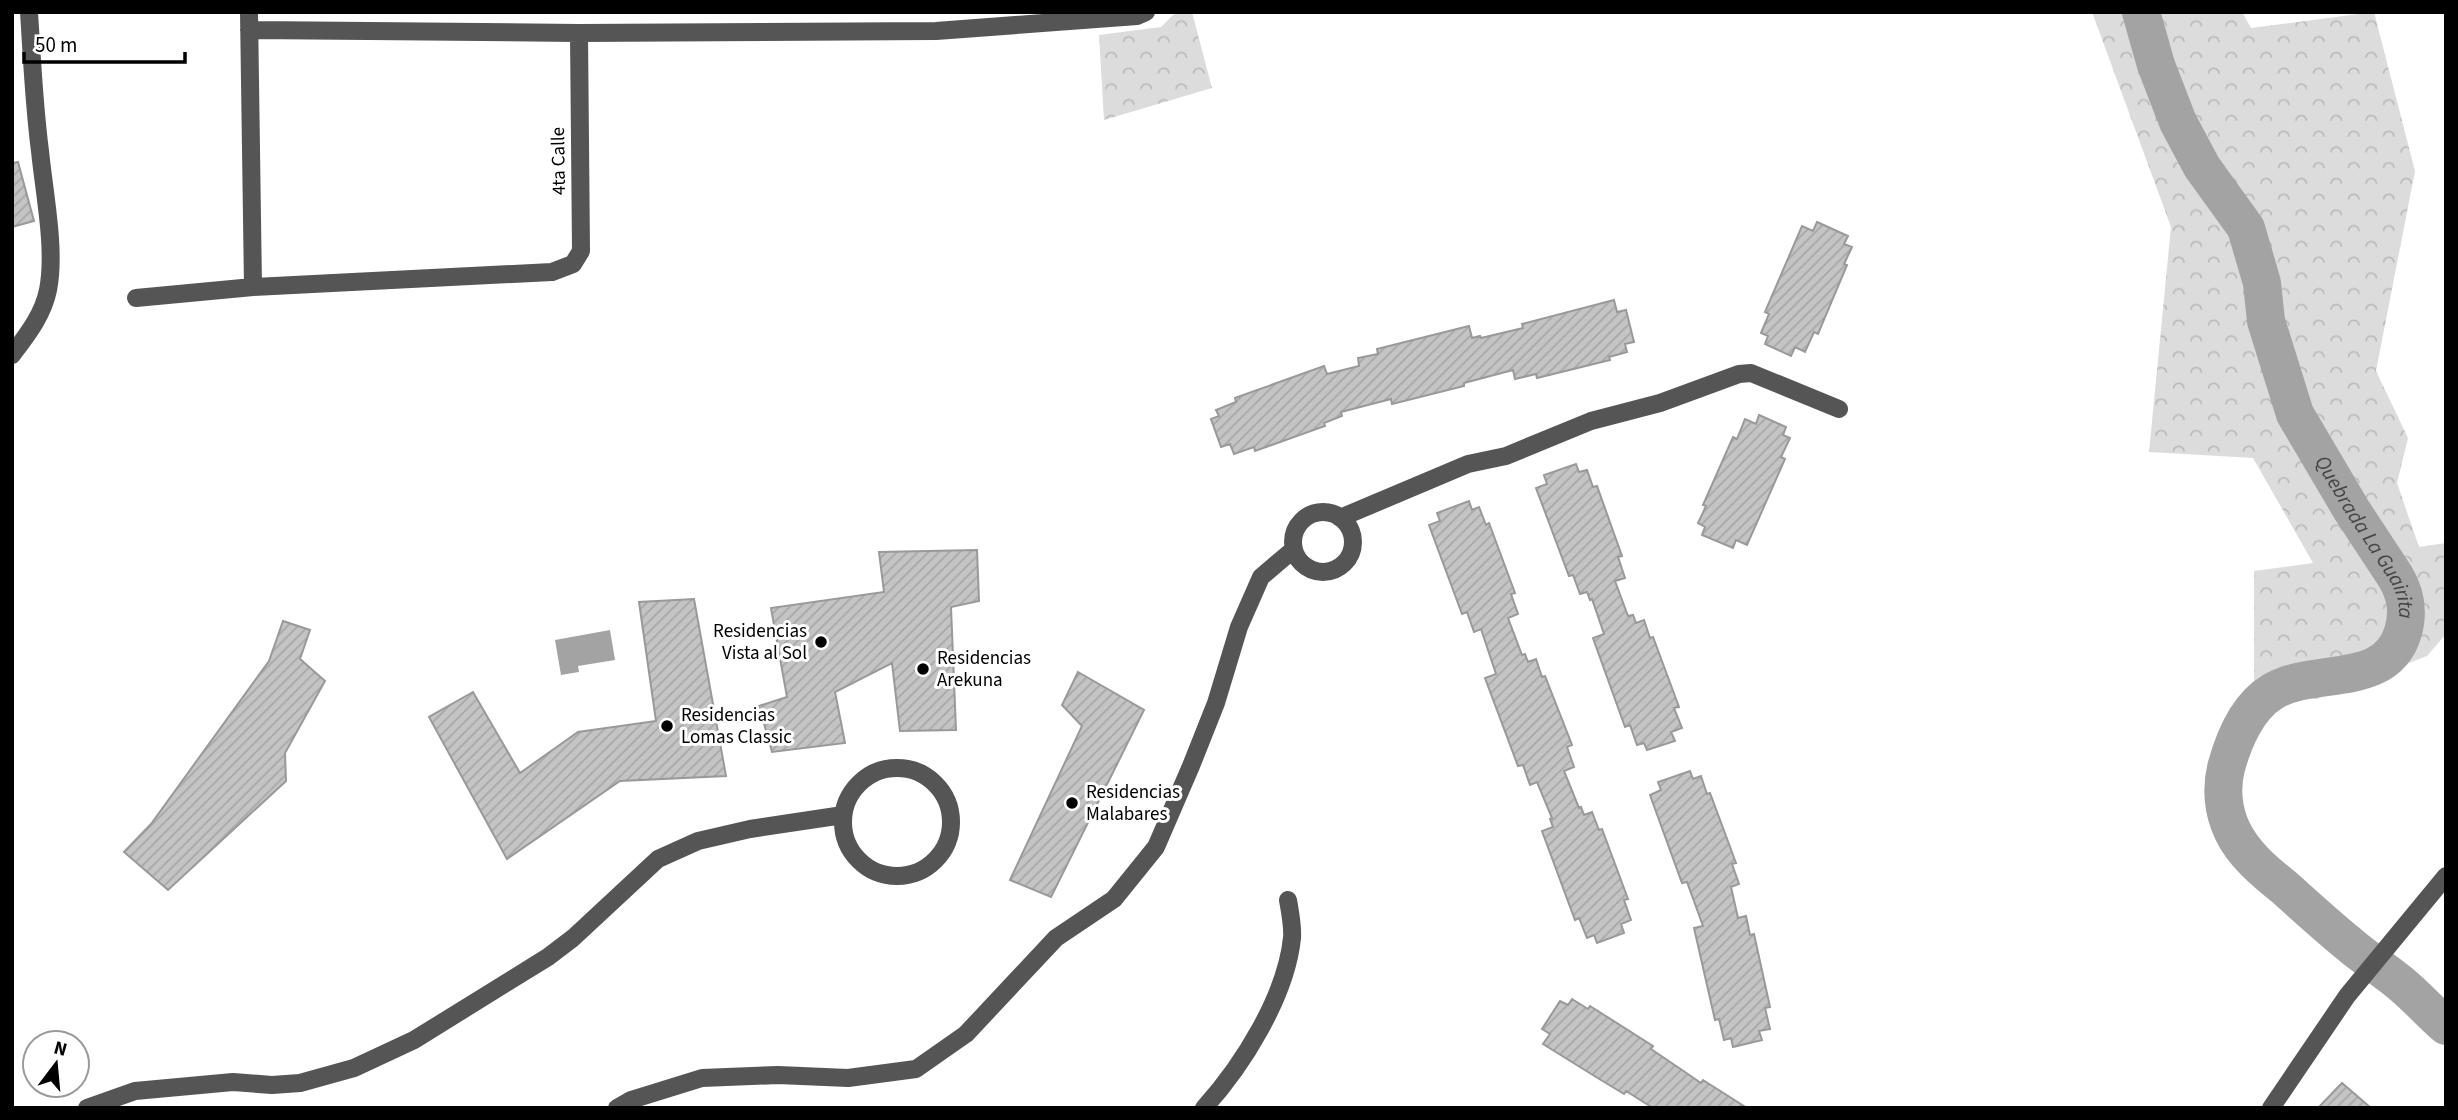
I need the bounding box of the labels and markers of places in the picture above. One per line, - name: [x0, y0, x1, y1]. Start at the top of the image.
- place label: Residencias Vista al Sol: [713, 618, 807, 667]
- marker: Residencias Vista al Sol: [813, 634, 829, 650]
- place label: Residencias Arekuna: [937, 645, 1031, 694]
- marker: Residencias Arekuna: [915, 661, 931, 677]
- place label: Residencias Lomas Classic: [681, 702, 792, 751]
- marker: Residencias Lomas Classic: [659, 718, 675, 734]
- place label: Residencias Malabares: [1086, 779, 1180, 828]
- marker: Residencias Malabares: [1064, 795, 1080, 811]

